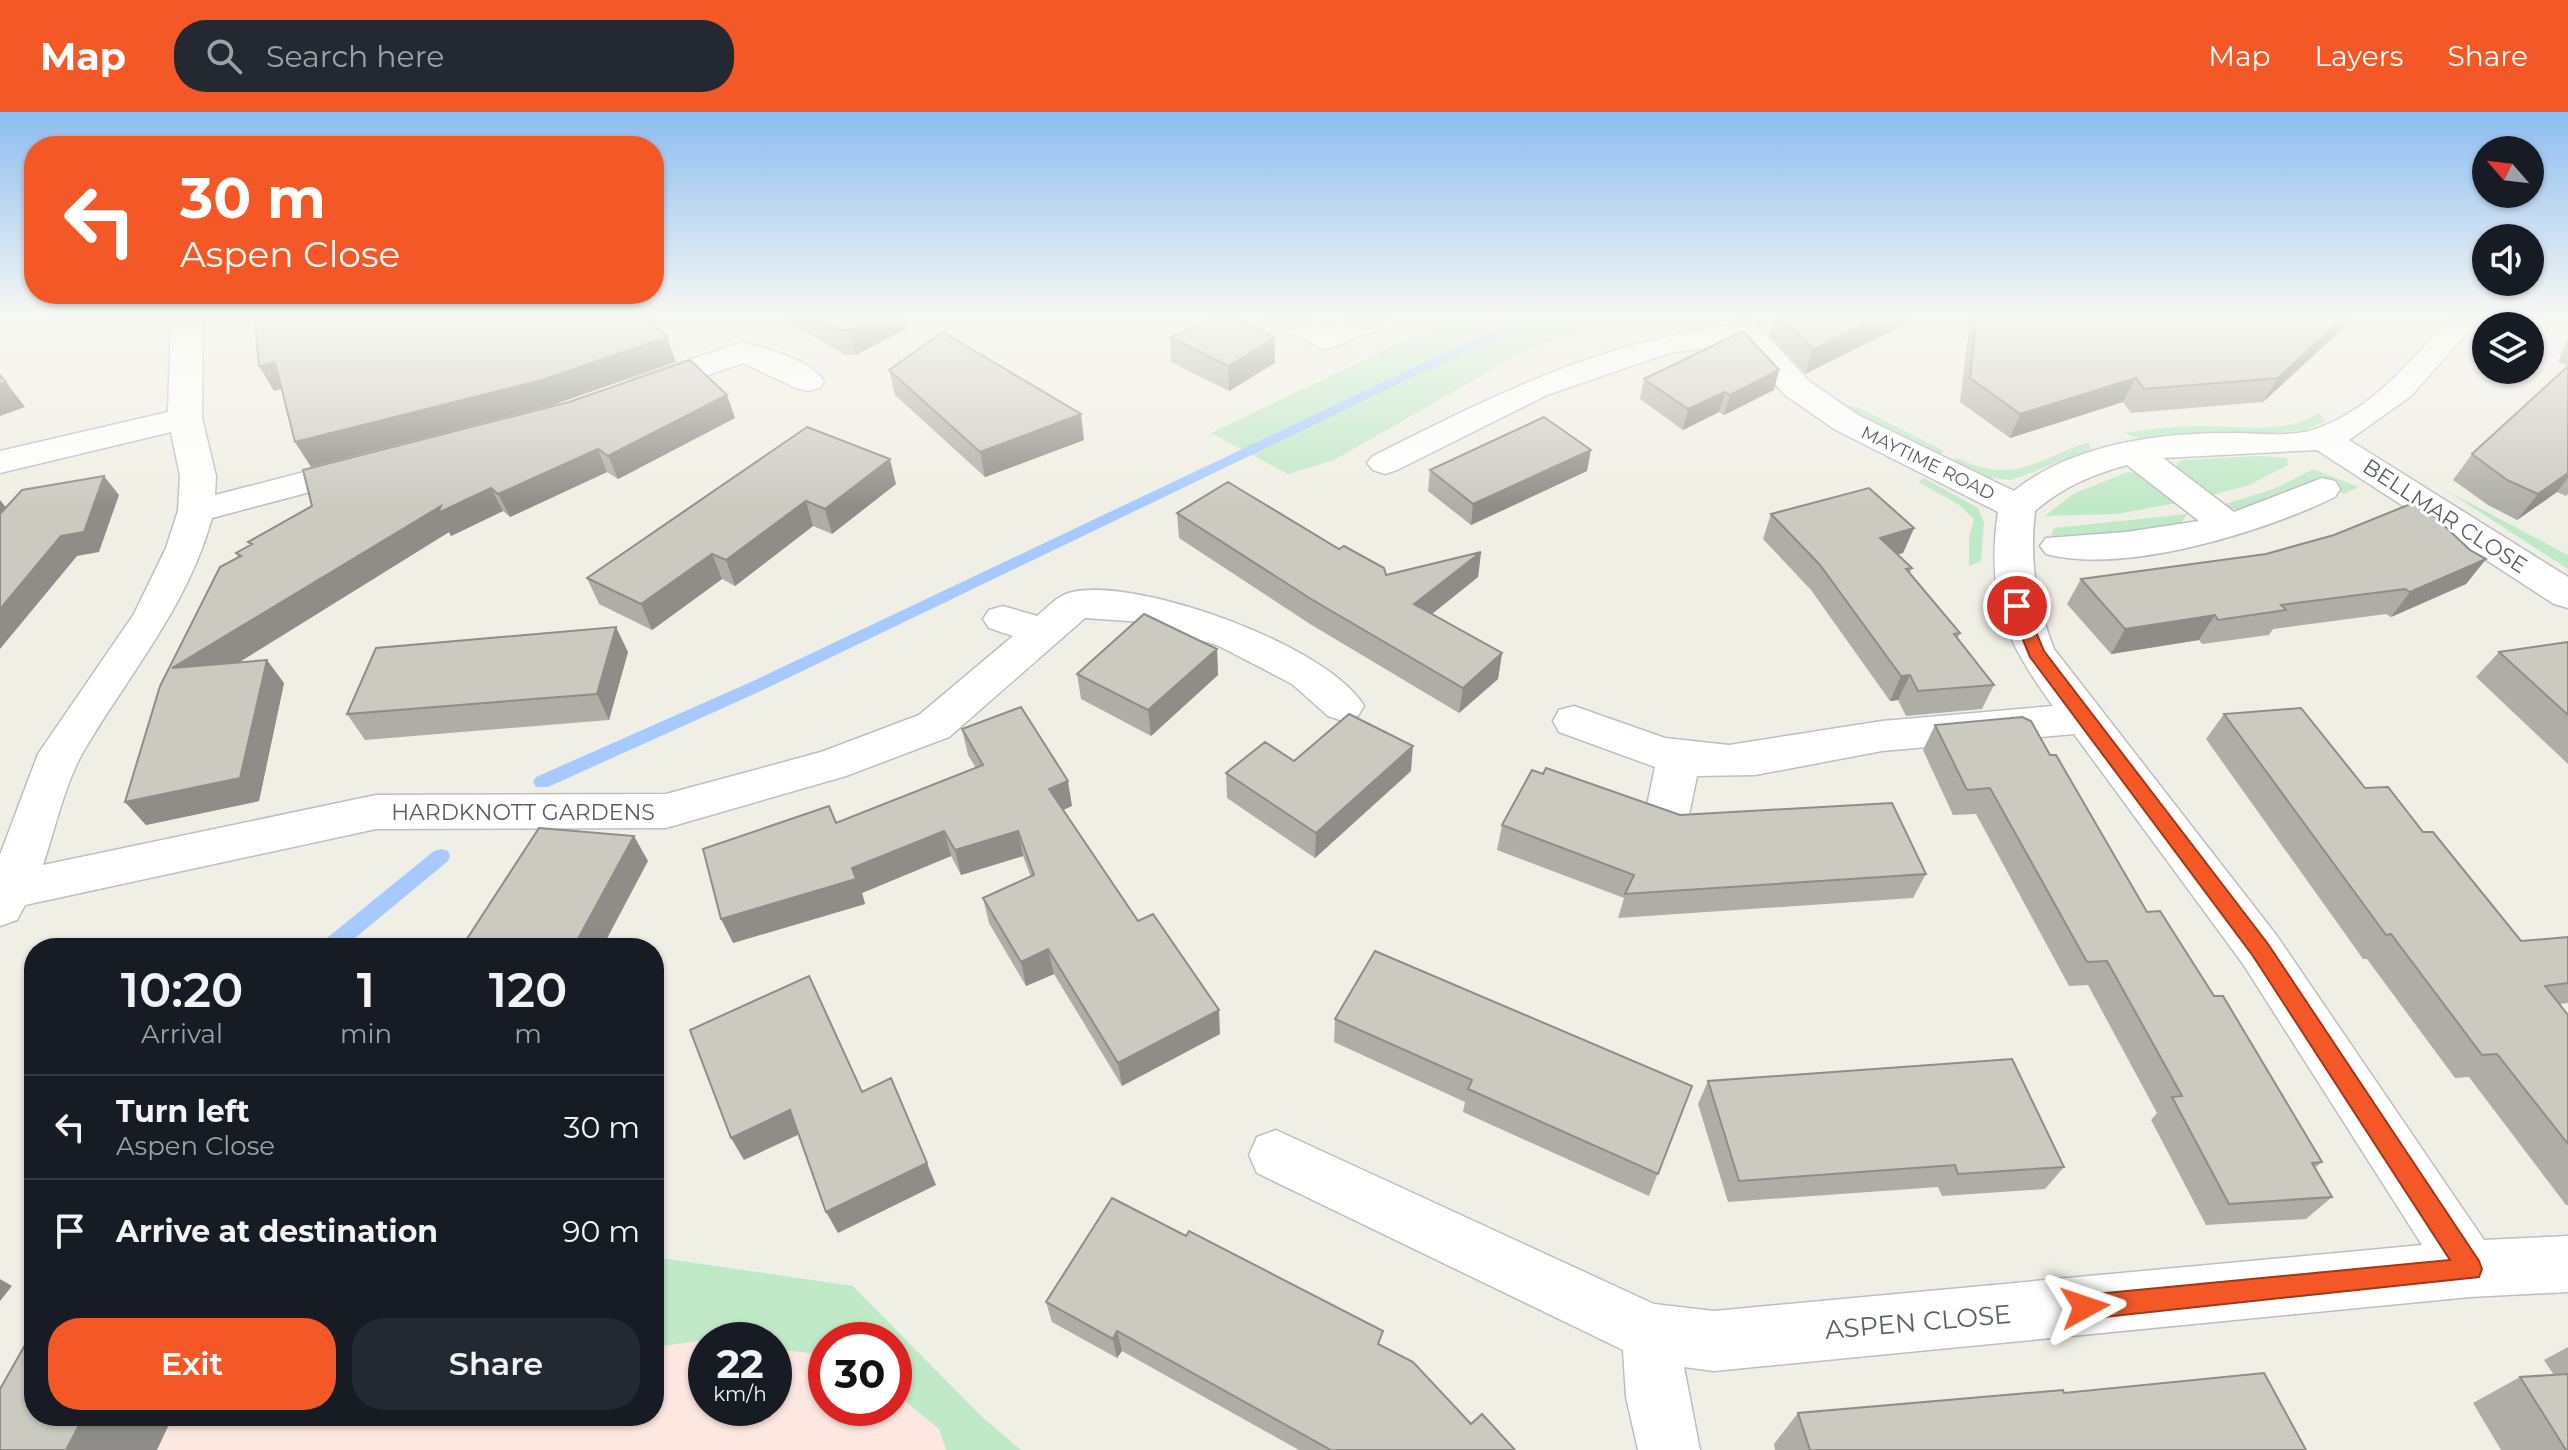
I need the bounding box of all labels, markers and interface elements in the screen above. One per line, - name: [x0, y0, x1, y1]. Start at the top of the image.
- search box: [174, 20, 734, 92]
- text: Map: [40, 33, 126, 80]
- icon: search: [202, 34, 246, 78]
- text: Search here: [266, 38, 444, 75]
- text: Map: [2208, 39, 2271, 73]
- text: Layers: [2315, 39, 2404, 73]
- text: Share: [2448, 39, 2528, 73]
- north arrow: [2472, 136, 2544, 208]
- map controls: [2472, 136, 2544, 384]
- text: 30 m: [180, 164, 326, 232]
- icon: left: [48, 168, 152, 272]
- button: sound: [2472, 224, 2544, 296]
- text: Aspen Close: [180, 232, 400, 276]
- button: layers: [2472, 312, 2544, 384]
- street label: MAYTIME ROAD: [1858, 421, 1998, 505]
- street label: BELLMAR CLOSE: [2358, 453, 2532, 579]
- pin: [1983, 572, 2051, 640]
- icon: arrive: [1995, 584, 2039, 628]
- street label: HARDKNOTT GARDENS: [391, 799, 655, 826]
- text: 10:20: [121, 961, 243, 1019]
- text: 1: [357, 961, 375, 1019]
- text: 120: [489, 961, 567, 1019]
- text: Arrival: [141, 1018, 223, 1050]
- text: min: [340, 1018, 392, 1050]
- text: m: [514, 1018, 542, 1050]
- text: Turn left: [116, 1093, 249, 1130]
- icon: left: [48, 1105, 92, 1149]
- text: 30 m: [564, 1109, 640, 1146]
- text: Aspen Close: [116, 1130, 275, 1162]
- icon: arrive: [48, 1209, 92, 1253]
- text: Arrive at destination: [116, 1213, 438, 1250]
- text: 90 m: [562, 1213, 640, 1250]
- position arrow: [2043, 1265, 2127, 1349]
- street label: ASPEN CLOSE: [1823, 1298, 2013, 1346]
- button: Exit: [48, 1318, 336, 1410]
- button: Share: [352, 1318, 640, 1410]
- speed limit sign: 30: [808, 1322, 912, 1426]
- text: 22: [716, 1339, 764, 1388]
- text: km/h: [713, 1382, 767, 1406]

